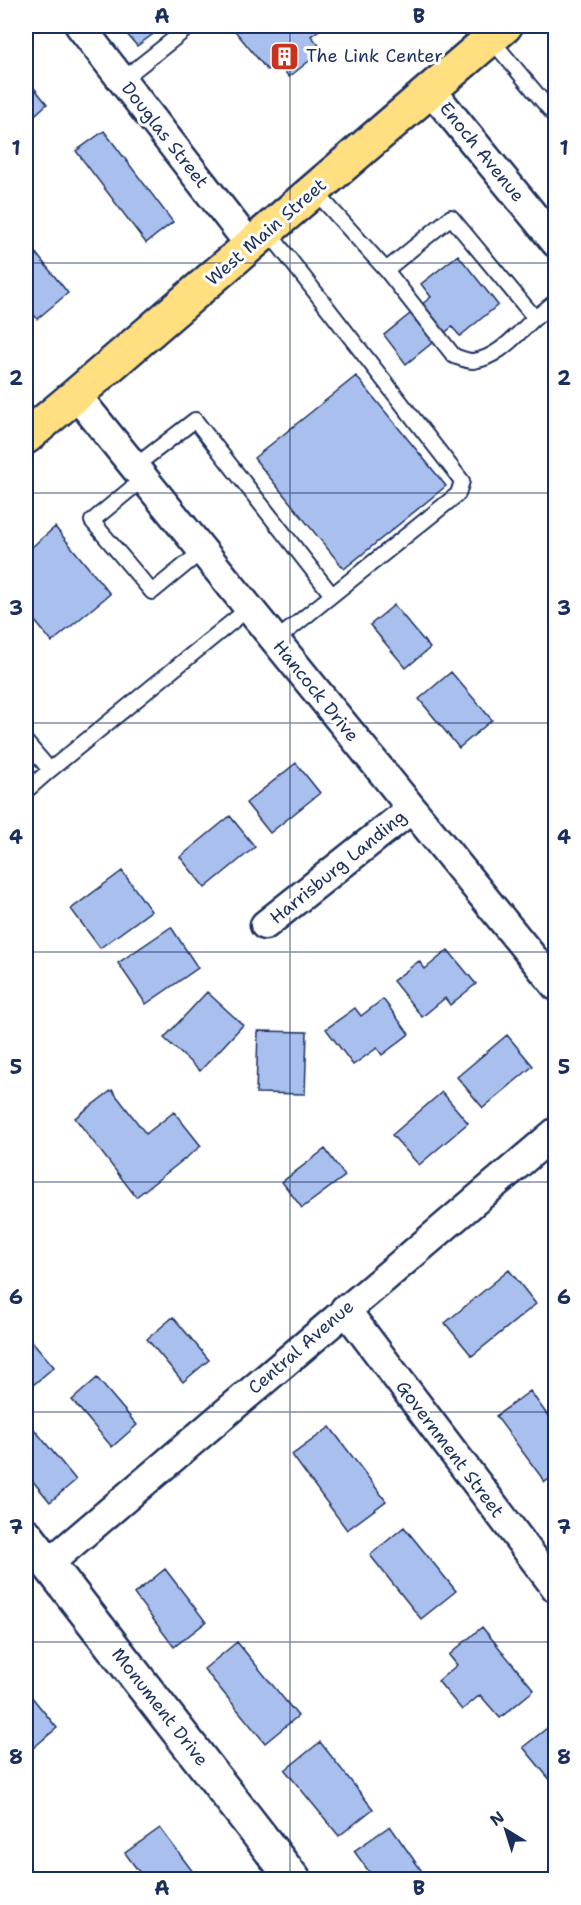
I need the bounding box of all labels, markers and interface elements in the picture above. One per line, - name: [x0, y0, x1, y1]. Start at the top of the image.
- text: A: [154, 3, 170, 29]
- text: B: [413, 3, 425, 29]
- building icon: The Link Center: [269, 40, 301, 72]
- place label: The Link Center: [306, 44, 443, 68]
- street label: Douglas Street: [116, 77, 214, 193]
- street label: Enoch Avenue: [434, 97, 530, 207]
- text: 1: [11, 135, 21, 161]
- text: 1: [559, 135, 569, 161]
- street label: West Main Street: [201, 173, 331, 291]
- text: 2: [9, 365, 23, 391]
- text: 2: [557, 365, 571, 391]
- text: 3: [9, 595, 23, 621]
- text: 3: [557, 595, 571, 621]
- street label: Hancock Drive: [268, 635, 364, 747]
- street label: Harrisburg Landing: [265, 805, 411, 929]
- text: 4: [9, 824, 23, 850]
- text: 4: [557, 824, 571, 850]
- text: 5: [10, 1054, 22, 1080]
- text: 5: [558, 1054, 570, 1080]
- text: 6: [9, 1284, 23, 1310]
- text: 6: [557, 1284, 571, 1310]
- street label: Central Avenue: [243, 1294, 359, 1400]
- street label: Government Street: [391, 1376, 510, 1522]
- text: 7: [9, 1514, 23, 1540]
- text: 7: [557, 1514, 571, 1540]
- street label: Monument Drive: [106, 1643, 214, 1771]
- text: 8: [9, 1744, 23, 1770]
- text: 8: [557, 1744, 571, 1770]
- north arrow: [476, 1800, 536, 1860]
- text: N: [486, 1806, 509, 1831]
- text: A: [154, 1875, 170, 1901]
- text: B: [413, 1875, 425, 1901]

